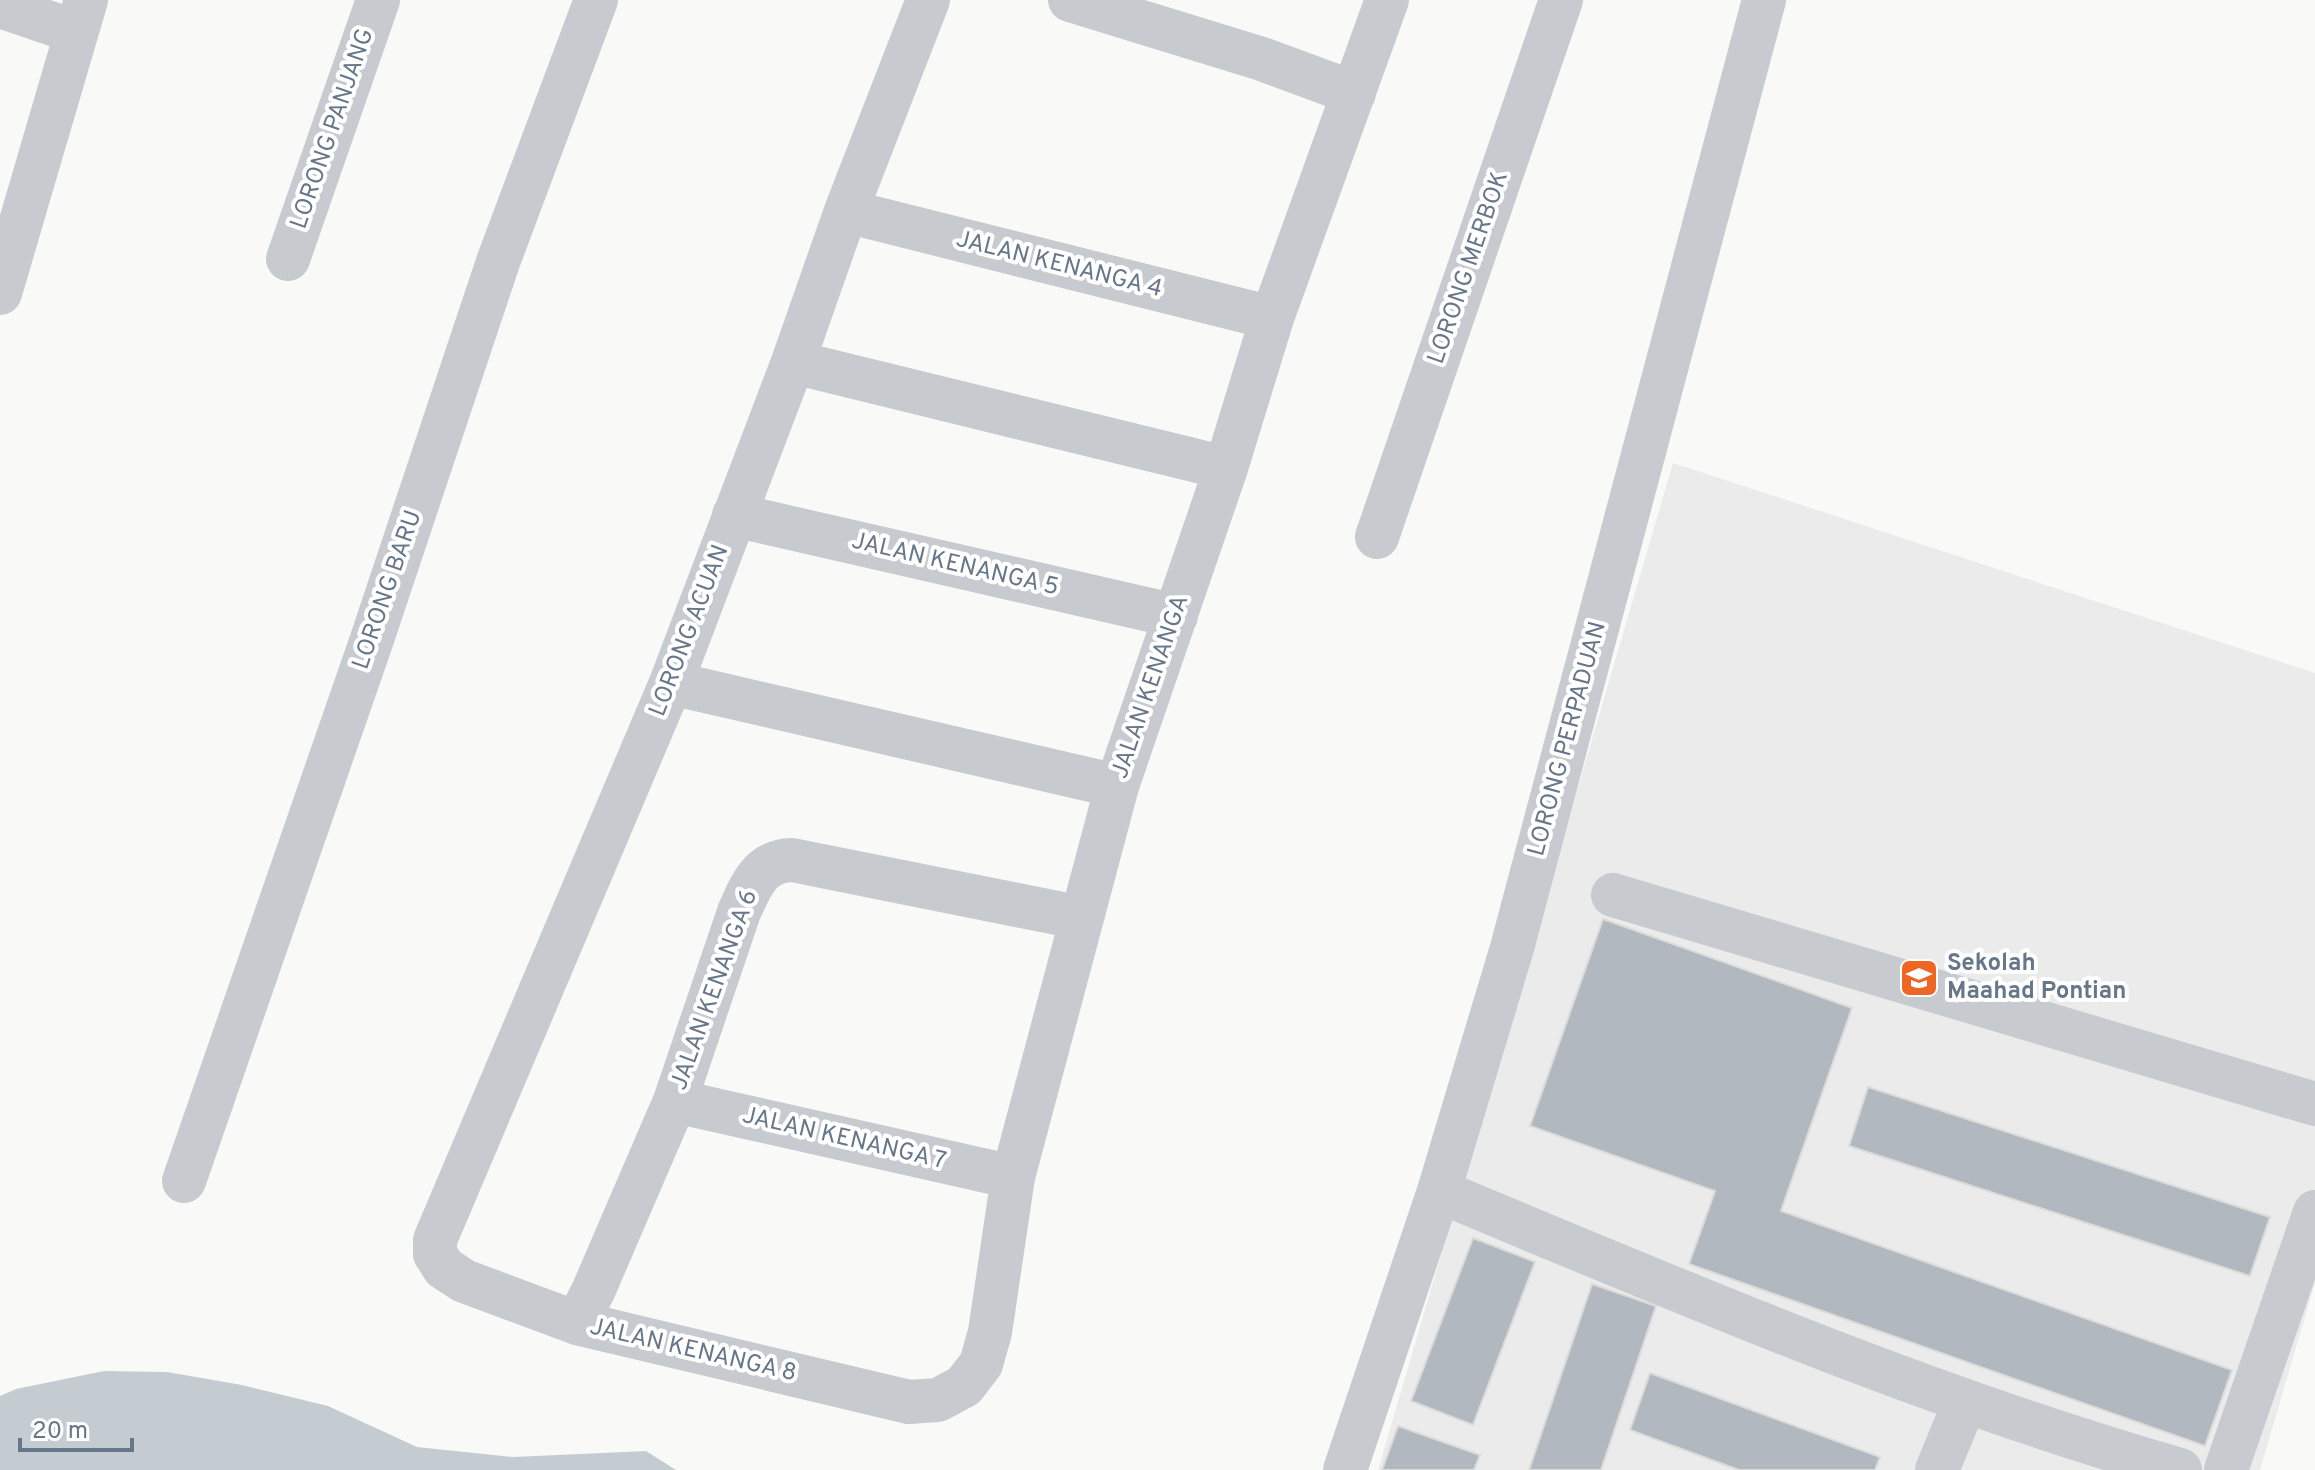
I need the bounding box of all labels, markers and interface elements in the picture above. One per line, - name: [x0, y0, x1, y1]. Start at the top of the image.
- street label: LORONG PANJANG: [285, 25, 381, 233]
- street label: LORONG MERBOK: [1422, 168, 1516, 368]
- street label: JALAN KENANGA 4: [953, 225, 1165, 305]
- street label: LORONG BARU: [347, 506, 429, 674]
- street label: JALAN KENANGA 5: [849, 527, 1061, 603]
- street label: LORONG ACUAN: [643, 541, 737, 721]
- street label: JALAN KENANGA: [1106, 591, 1196, 783]
- street label: LORONG PERPADUAN: [1522, 618, 1614, 860]
- street label: JALAN KENANGA 6: [665, 886, 765, 1094]
- place label: Sekolah Maahad Pontian: [1947, 949, 2127, 1007]
- school or university icon: Sekolah Maahad Pontian: [1898, 957, 1940, 999]
- street label: JALAN KENANGA 7: [739, 1101, 949, 1177]
- street label: JALAN KENANGA 8: [587, 1313, 799, 1389]
- scale bar: [20, 1402, 132, 1452]
- text: 20 m: [32, 1417, 88, 1447]

